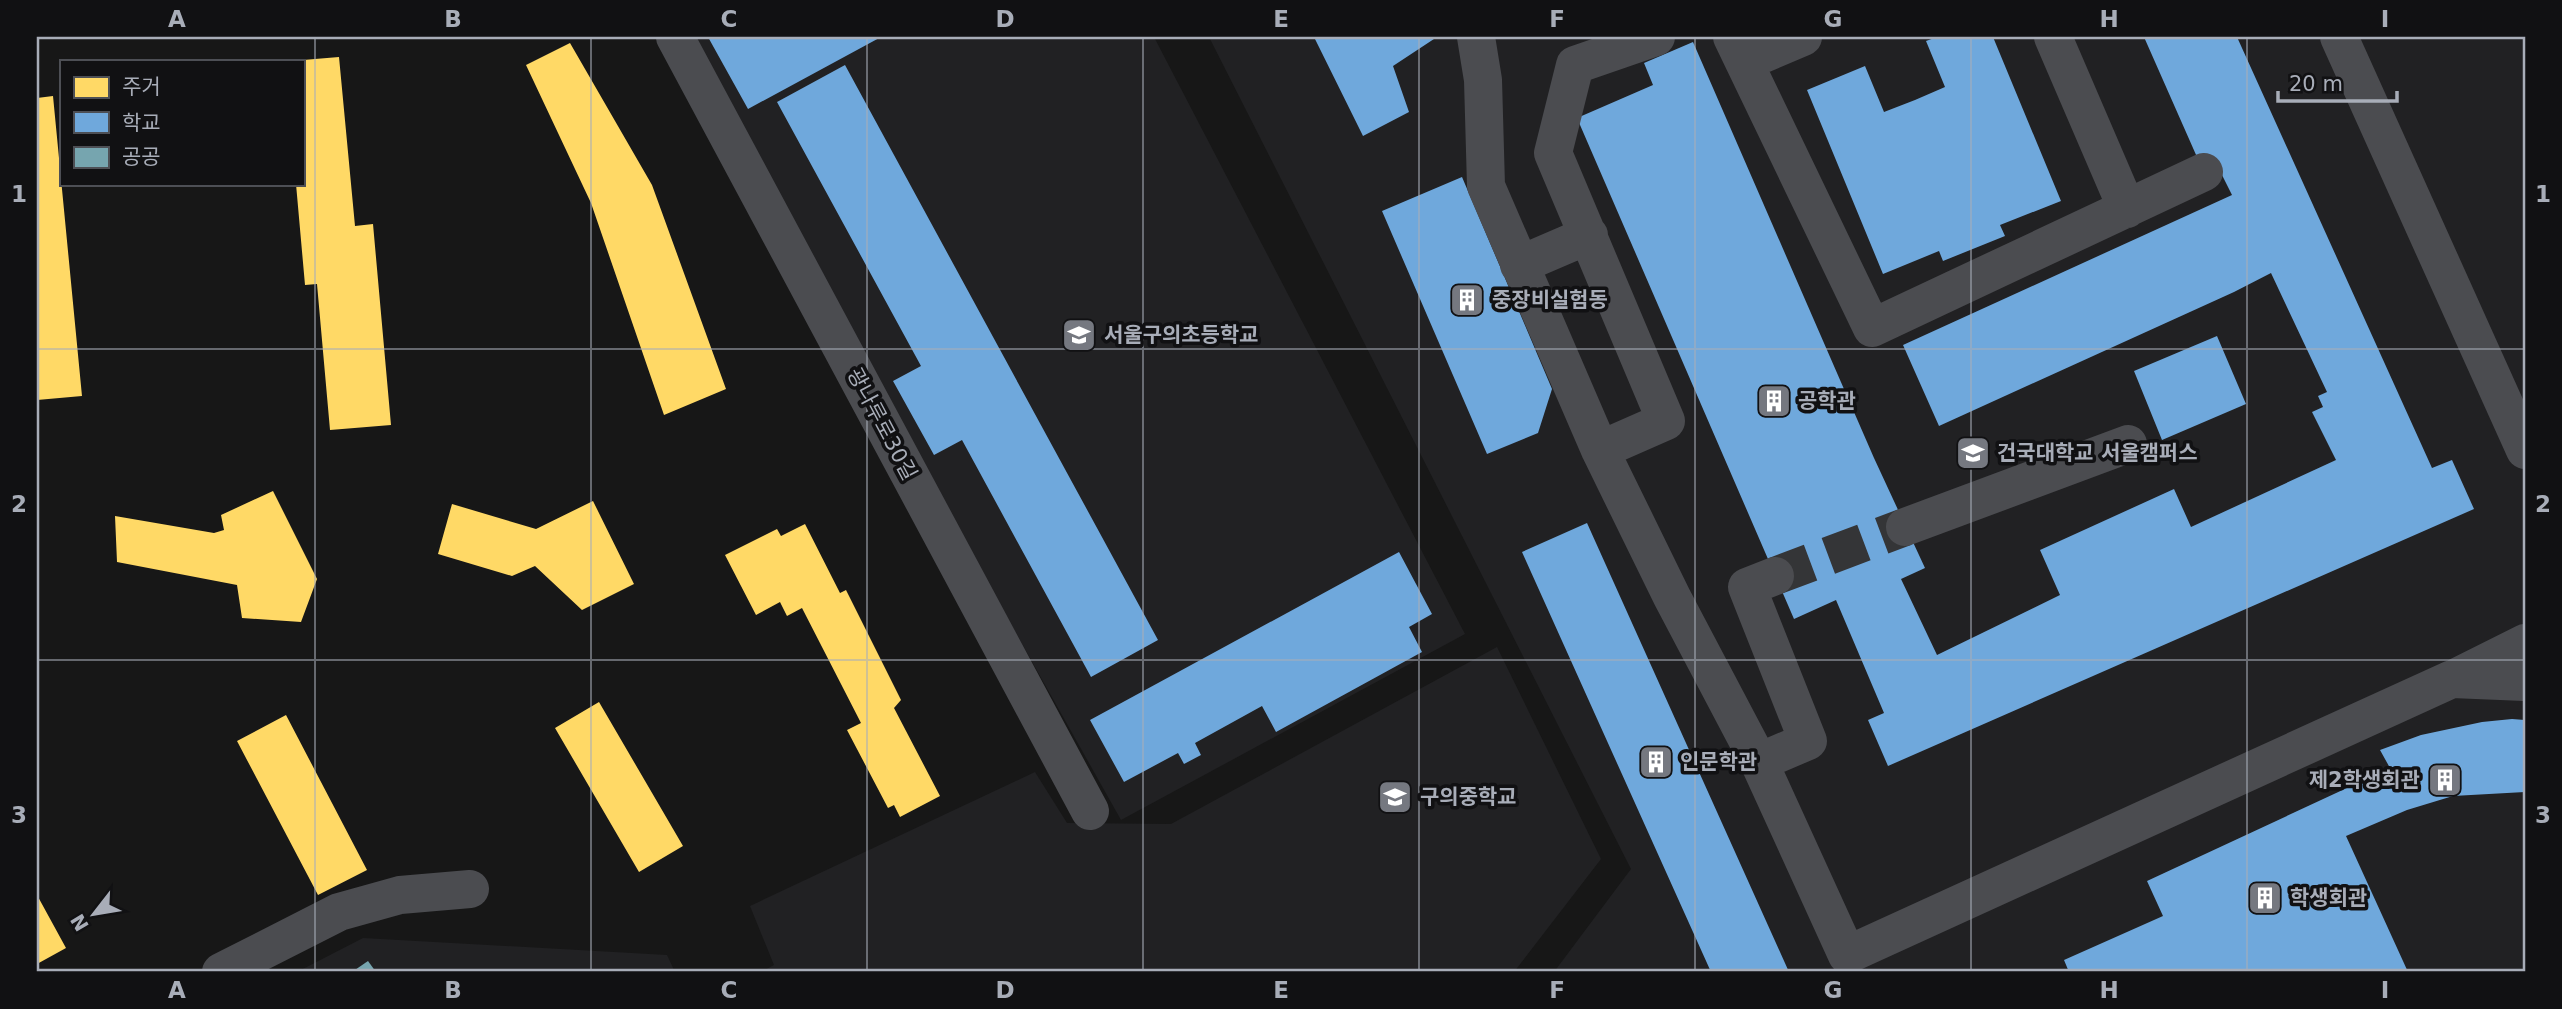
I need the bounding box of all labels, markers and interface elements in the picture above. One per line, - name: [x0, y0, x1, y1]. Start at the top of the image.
- text: A: [168, 6, 186, 32]
- text: B: [444, 6, 462, 32]
- text: C: [721, 6, 737, 32]
- text: D: [995, 6, 1015, 32]
- text: E: [1273, 6, 1289, 32]
- text: F: [1549, 6, 1565, 32]
- text: G: [1824, 6, 1842, 32]
- text: H: [2099, 6, 2119, 32]
- text: I: [2381, 6, 2389, 32]
- legend: [60, 60, 304, 186]
- scale bar: [2278, 60, 2398, 104]
- text: 20 m: [2289, 72, 2343, 96]
- text: 주거: [122, 75, 161, 99]
- text: 학교: [122, 111, 161, 135]
- text: 공공: [122, 145, 161, 169]
- text: 1: [11, 181, 27, 207]
- text: 1: [2535, 181, 2551, 207]
- building icon: 중장비실험동: [1448, 281, 1486, 319]
- place label: 중장비실험동: [1492, 288, 1608, 312]
- school or university icon: 서울구의초등학교: [1060, 316, 1098, 354]
- place label: 서울구의초등학교: [1104, 323, 1259, 347]
- street label: 광나루로30길: [842, 364, 922, 484]
- building icon: 공학관: [1755, 382, 1793, 420]
- place label: 공학관: [1798, 389, 1856, 413]
- school or university icon: 건국대학교 서울캠퍼스: [1954, 434, 1992, 472]
- place label: 건국대학교 서울캠퍼스: [1997, 441, 2198, 465]
- text: 2: [11, 491, 27, 517]
- text: 2: [2535, 491, 2551, 517]
- building icon: 인문학관: [1637, 743, 1675, 781]
- place label: 인문학관: [1680, 750, 1757, 774]
- building icon: 제2학생회관: [2426, 761, 2464, 799]
- place label: 제2학생회관: [2309, 768, 2420, 792]
- school or university icon: 구의중학교: [1376, 778, 1414, 816]
- place label: 구의중학교: [1420, 785, 1517, 809]
- text: 3: [11, 802, 27, 828]
- text: 3: [2535, 802, 2551, 828]
- building icon: 학생회관: [2246, 879, 2284, 917]
- north arrow: [60, 880, 130, 950]
- place label: 학생회관: [2290, 886, 2367, 910]
- text: N: [66, 910, 93, 935]
- text: A: [168, 977, 186, 1003]
- text: B: [444, 977, 462, 1003]
- text: C: [721, 977, 737, 1003]
- text: D: [995, 977, 1015, 1003]
- text: E: [1273, 977, 1289, 1003]
- text: F: [1549, 977, 1565, 1003]
- text: G: [1824, 977, 1842, 1003]
- text: H: [2099, 977, 2119, 1003]
- text: I: [2381, 977, 2389, 1003]

